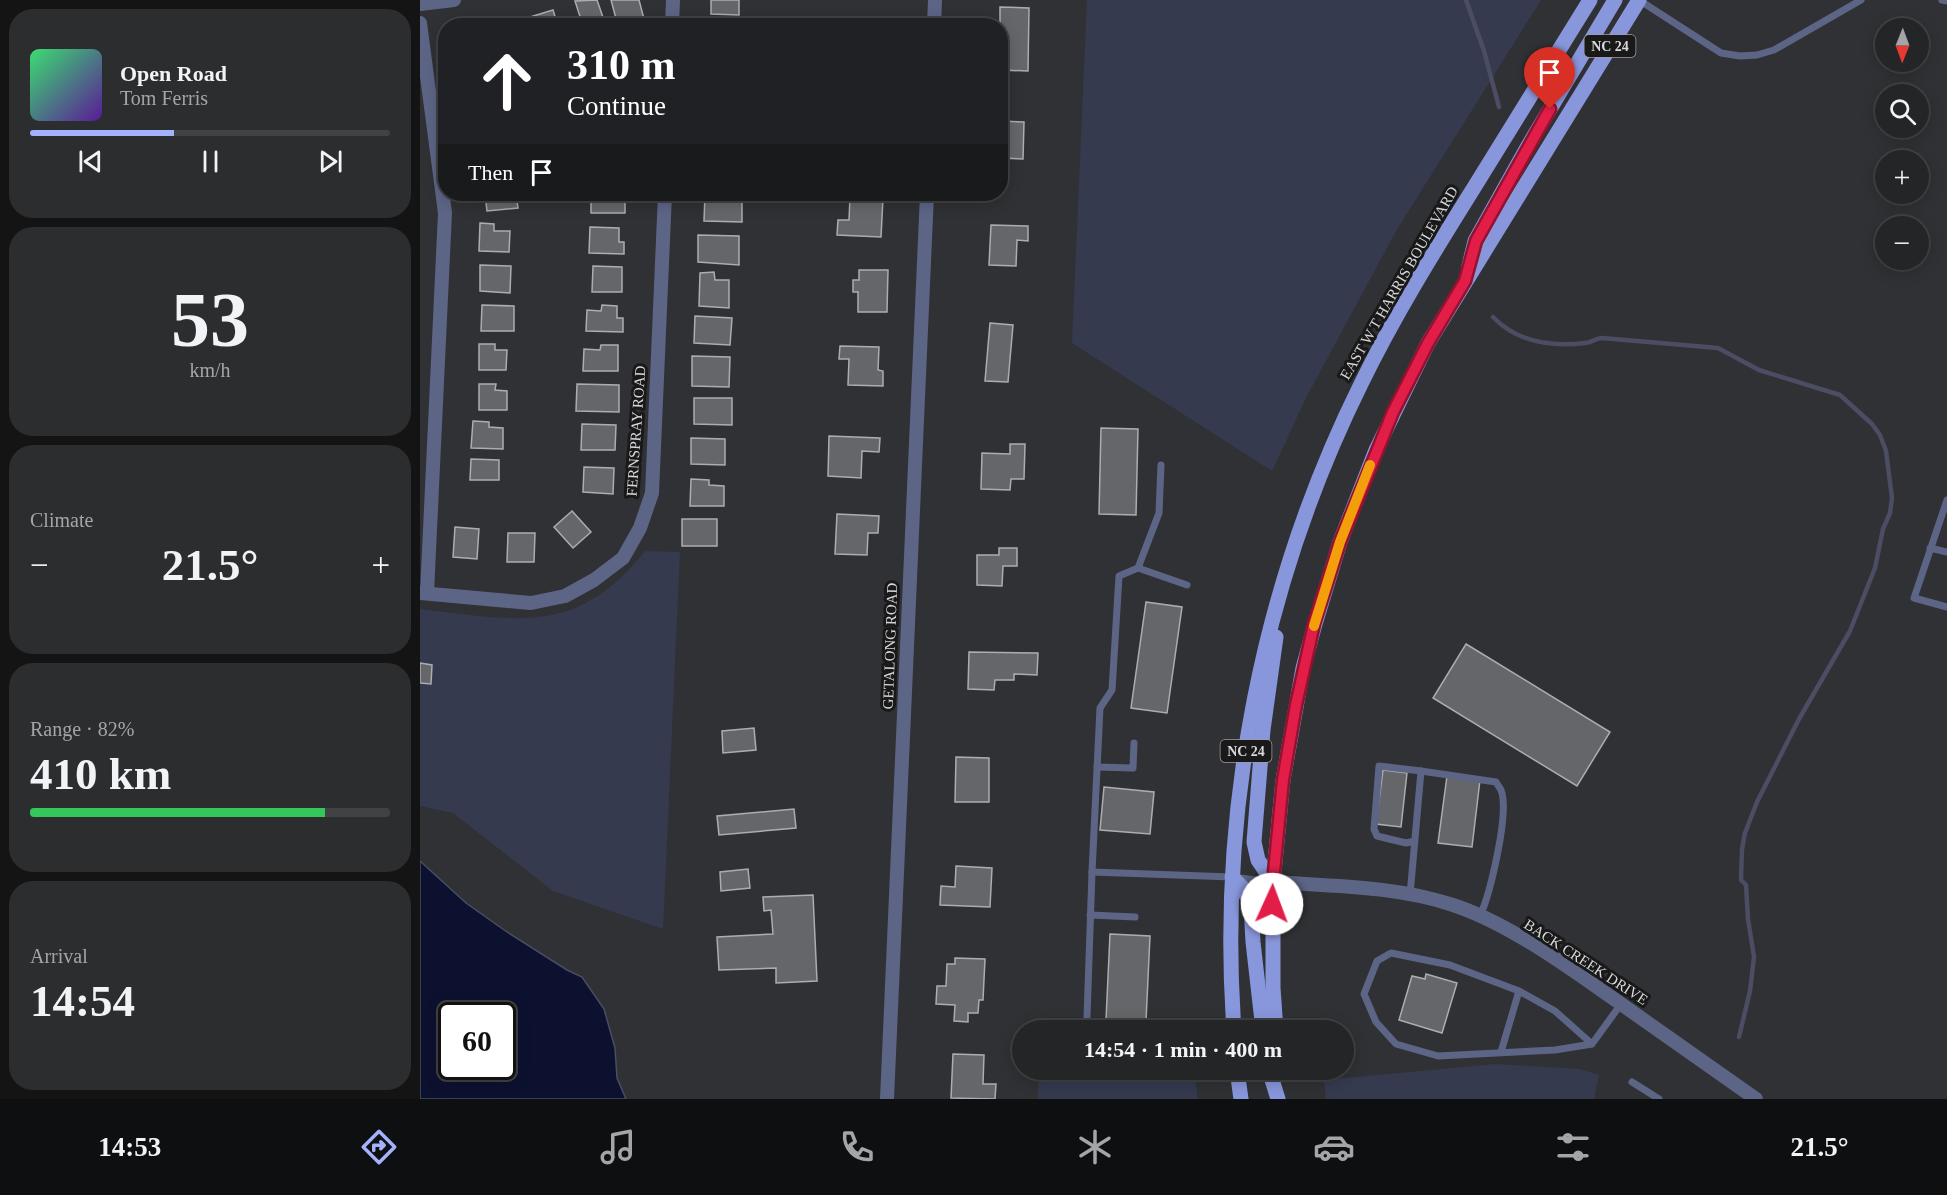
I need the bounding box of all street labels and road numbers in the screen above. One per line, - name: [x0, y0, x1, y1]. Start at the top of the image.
- road number: NC 24: [1584, 35, 1636, 57]
- street label: EAST W T HARRIS BOULEVARD: [1337, 184, 1461, 382]
- street label: FERNSPRAY ROAD: [623, 365, 649, 497]
- street label: GETALONG ROAD: [880, 582, 900, 710]
- road number: NC 24: [1220, 740, 1272, 762]
- street label: BACK CREEK DRIVE: [1521, 916, 1651, 1008]

